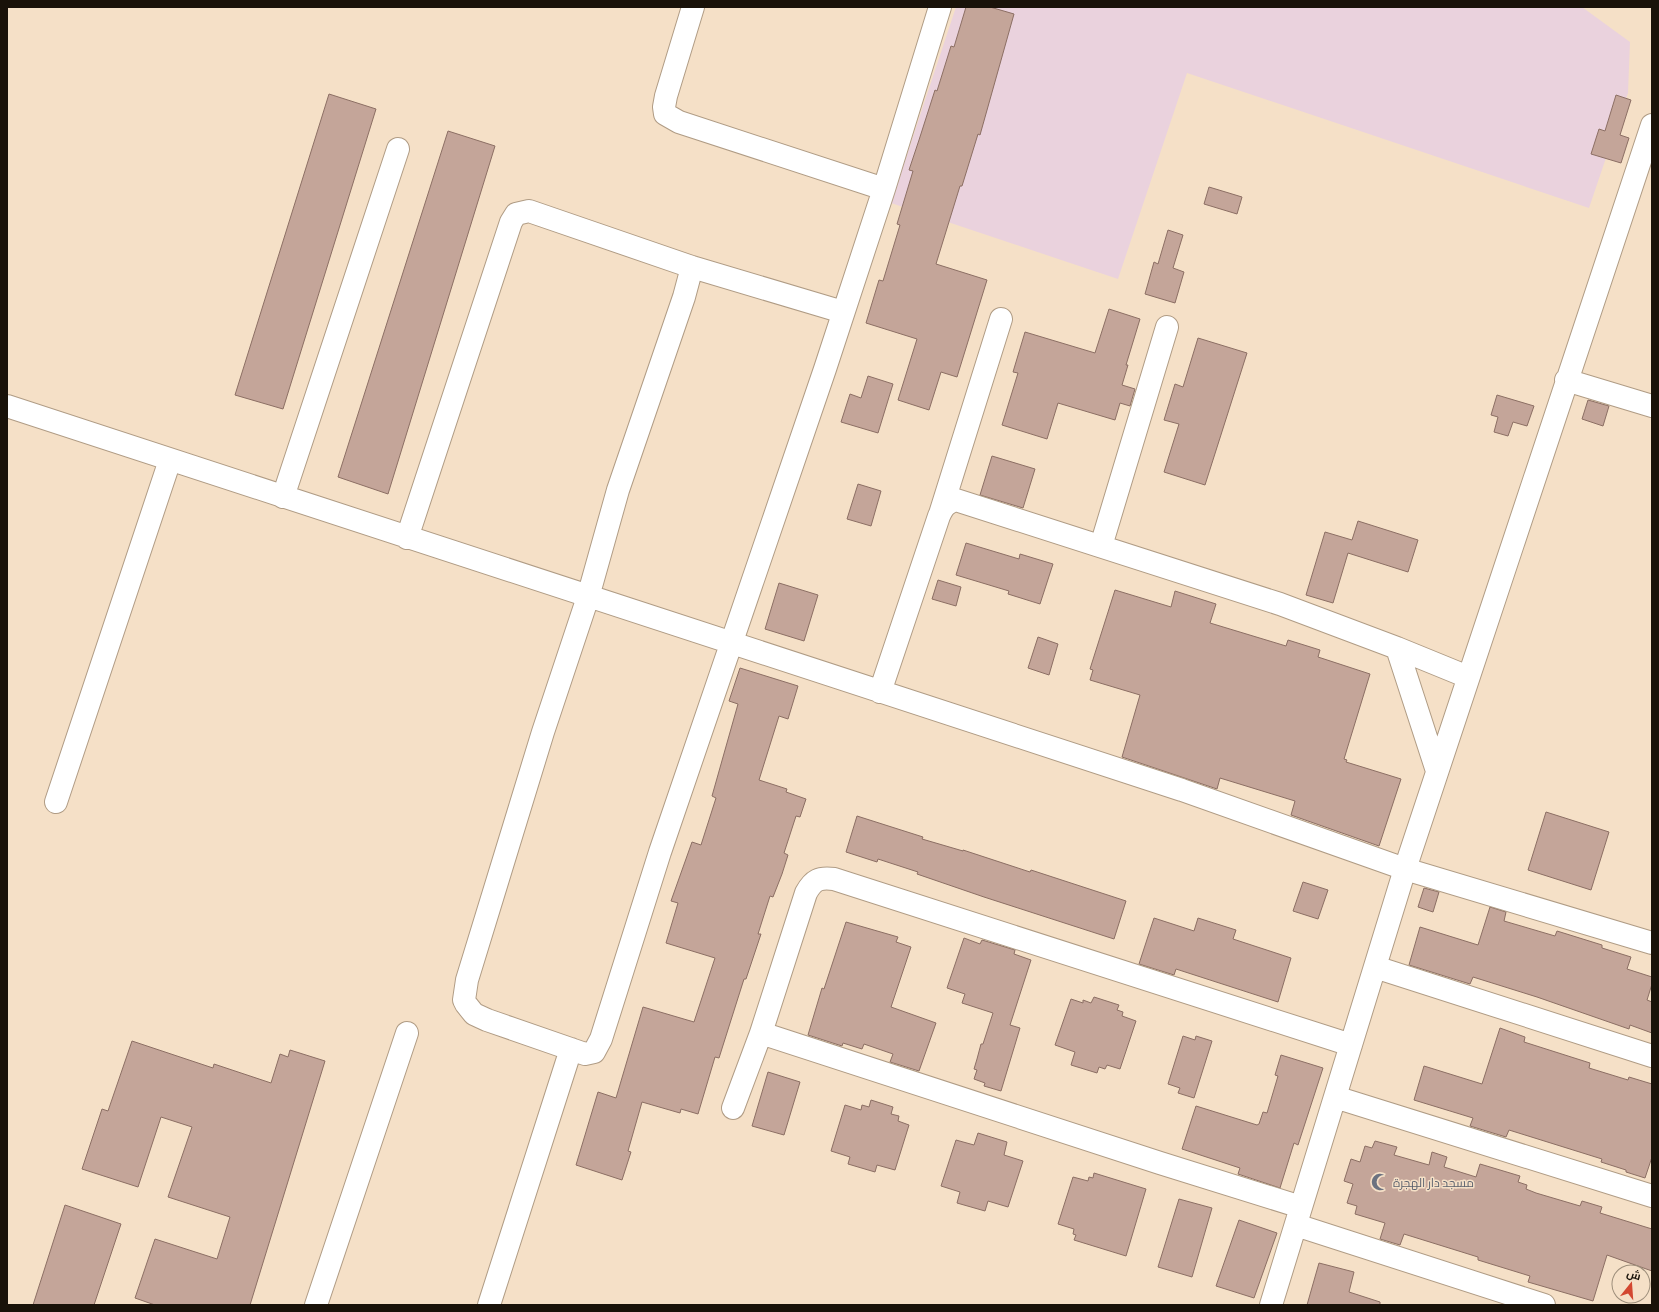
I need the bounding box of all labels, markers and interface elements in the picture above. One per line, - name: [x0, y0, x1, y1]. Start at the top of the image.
- mosque icon: مسجد دار الهجرة: [1370, 1172, 1390, 1192]
- place label: مسجد دار الهجرة: [1393, 1173, 1474, 1191]
- north arrow: [1611, 1264, 1651, 1304]
- text: ش: [1625, 1264, 1643, 1283]

